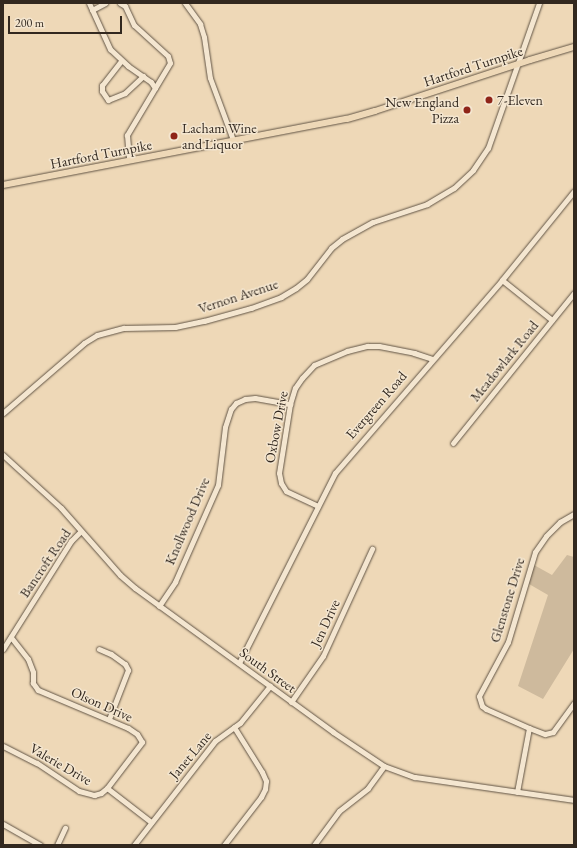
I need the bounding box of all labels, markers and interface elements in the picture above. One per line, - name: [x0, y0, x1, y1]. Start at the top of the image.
- scale bar: [10, 8, 124, 34]
- text: 200 m: [15, 15, 44, 31]
- street label: Hartford Turnpike: [421, 42, 525, 90]
- place label: 7-Eleven: [497, 92, 543, 108]
- place label: New England Pizza: [385, 94, 459, 126]
- marker: 7-Eleven: [484, 95, 494, 105]
- marker: New England Pizza: [462, 105, 472, 115]
- place label: Lacham Wine and Liquor: [182, 120, 257, 152]
- marker: Lacham Wine and Liquor: [169, 131, 179, 141]
- street label: Hartford Turnpike: [49, 136, 153, 172]
- street label: Vernon Avenue: [196, 275, 280, 317]
- street label: Meadowlark Road: [466, 317, 542, 405]
- street label: Evergreen Road: [342, 368, 410, 442]
- street label: Oxbow Drive: [261, 390, 291, 464]
- street label: Knollwood Drive: [161, 475, 213, 567]
- street label: Bancroft Road: [16, 525, 74, 601]
- street label: Glenstone Drive: [486, 556, 528, 644]
- street label: Jen Drive: [307, 597, 343, 649]
- street label: South Street: [236, 644, 300, 696]
- street label: Olson Drive: [69, 683, 135, 725]
- street label: Janet Lane: [165, 728, 215, 782]
- street label: Valerie Drive: [27, 740, 95, 788]

